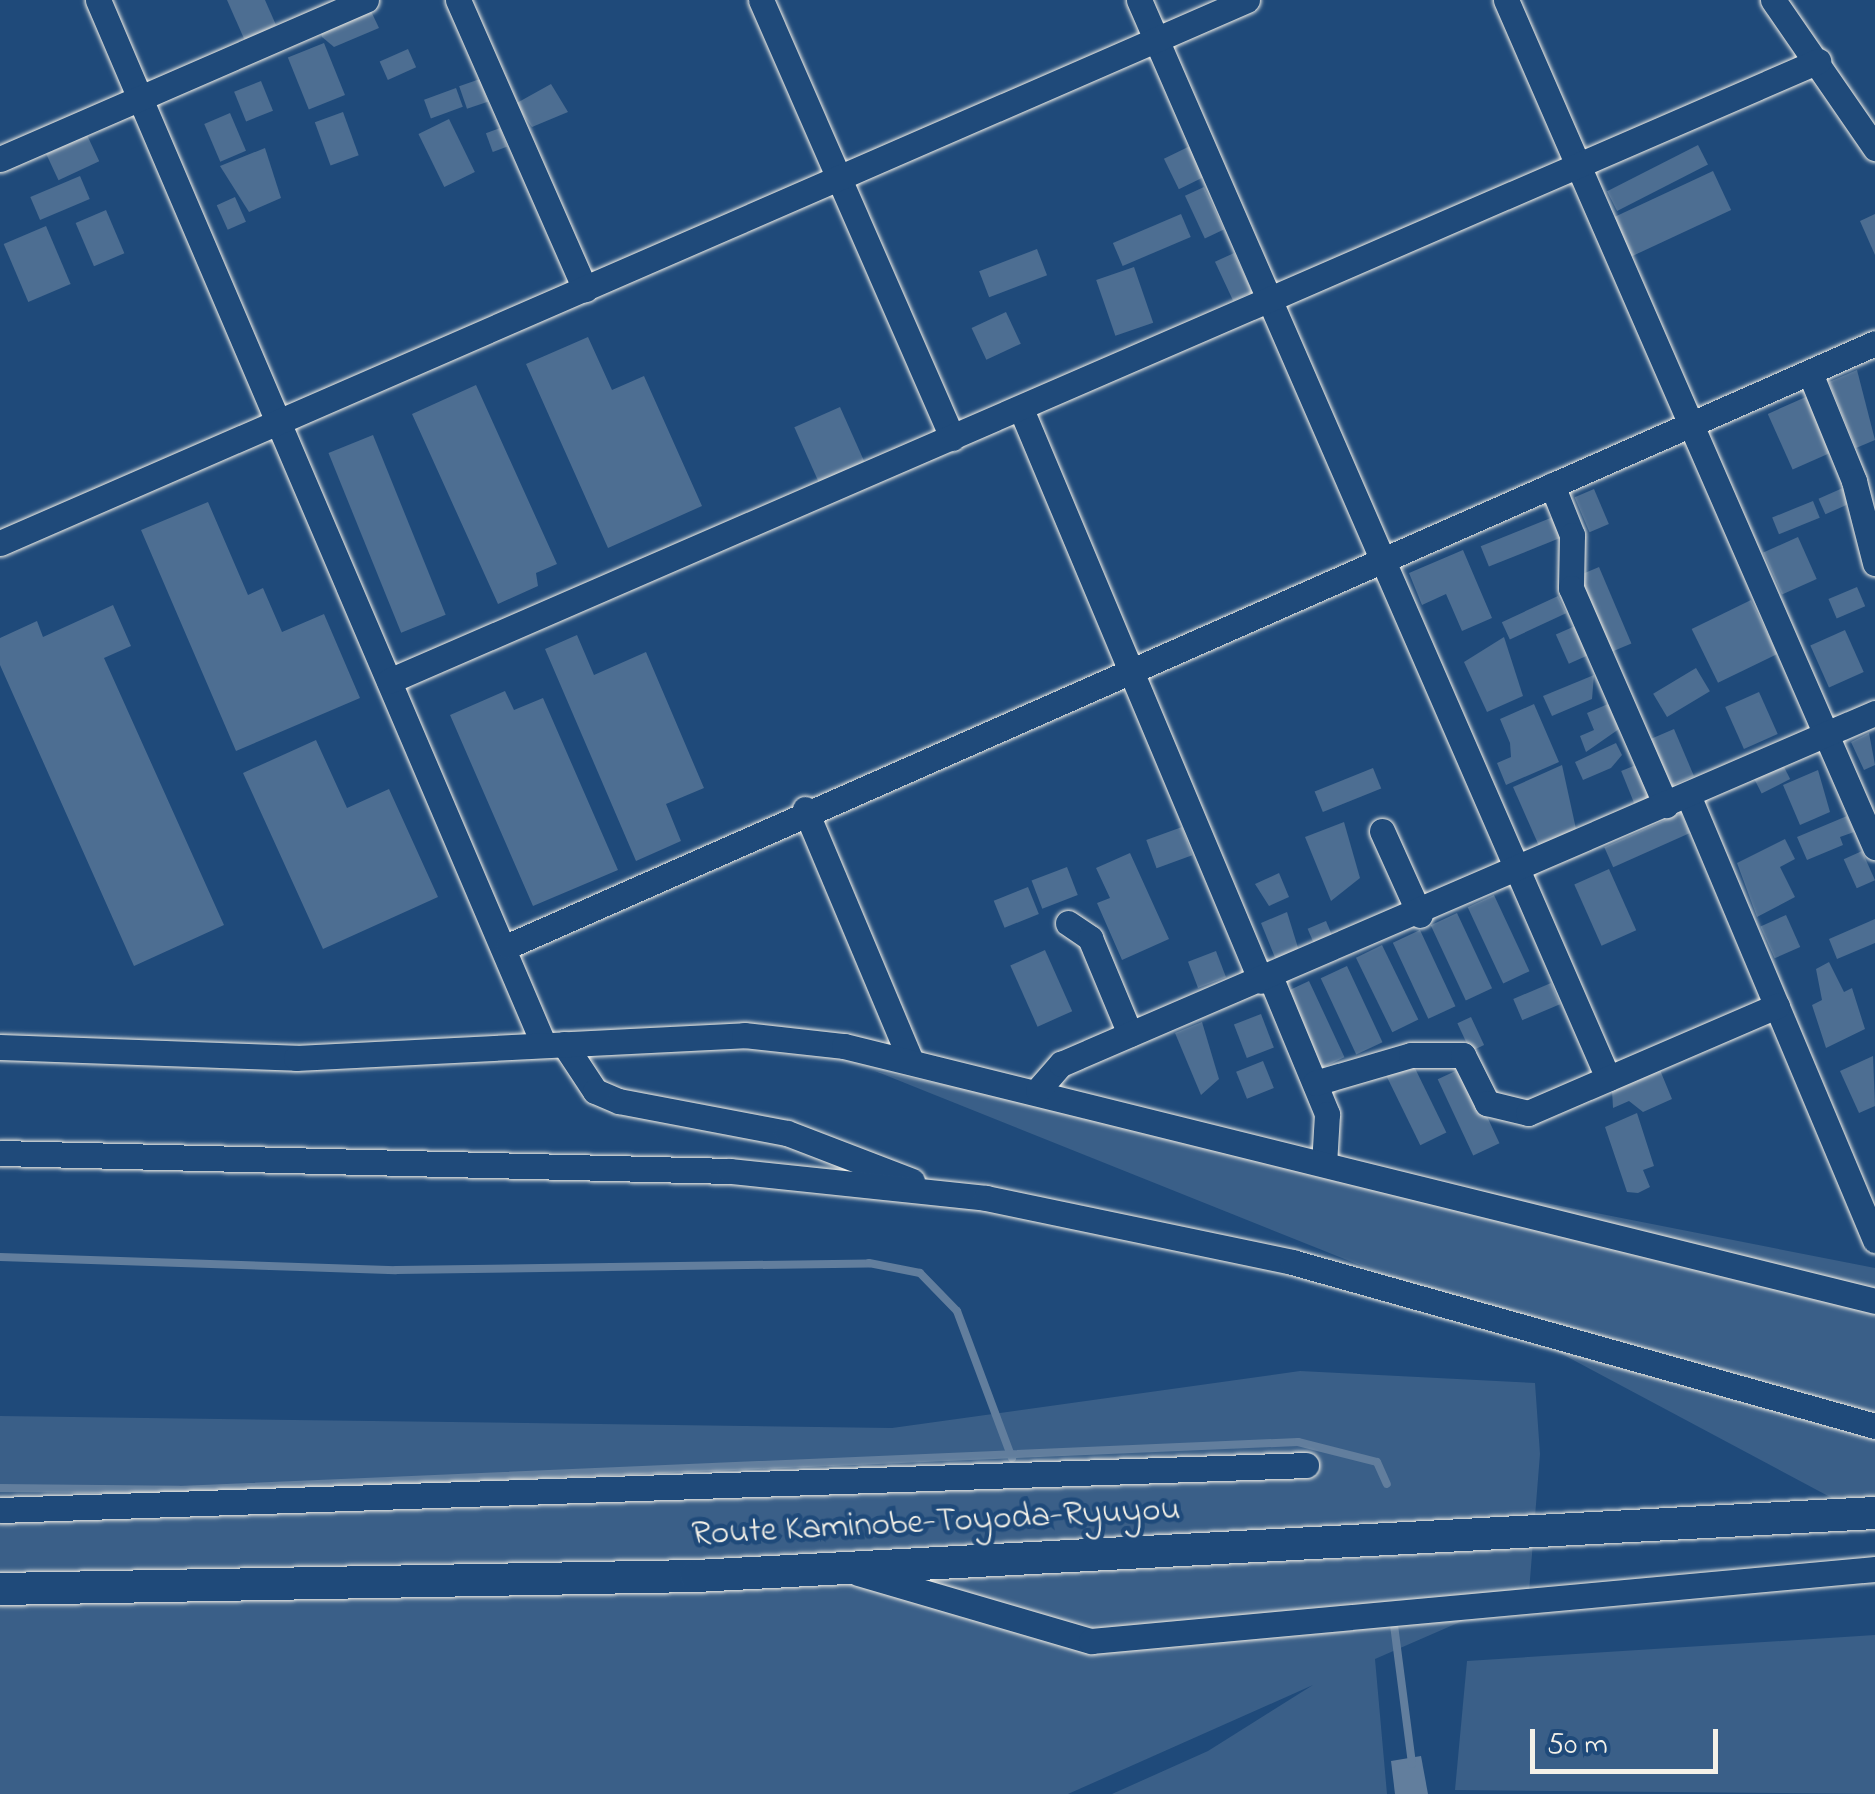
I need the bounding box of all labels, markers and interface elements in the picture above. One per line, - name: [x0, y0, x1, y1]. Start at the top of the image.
- street label: Route Kaminobe-Toyoda-Ryuyou: [691, 1489, 1181, 1557]
- scale bar: [1535, 1709, 1722, 1771]
- text: 50 m: [1547, 1724, 1608, 1768]

